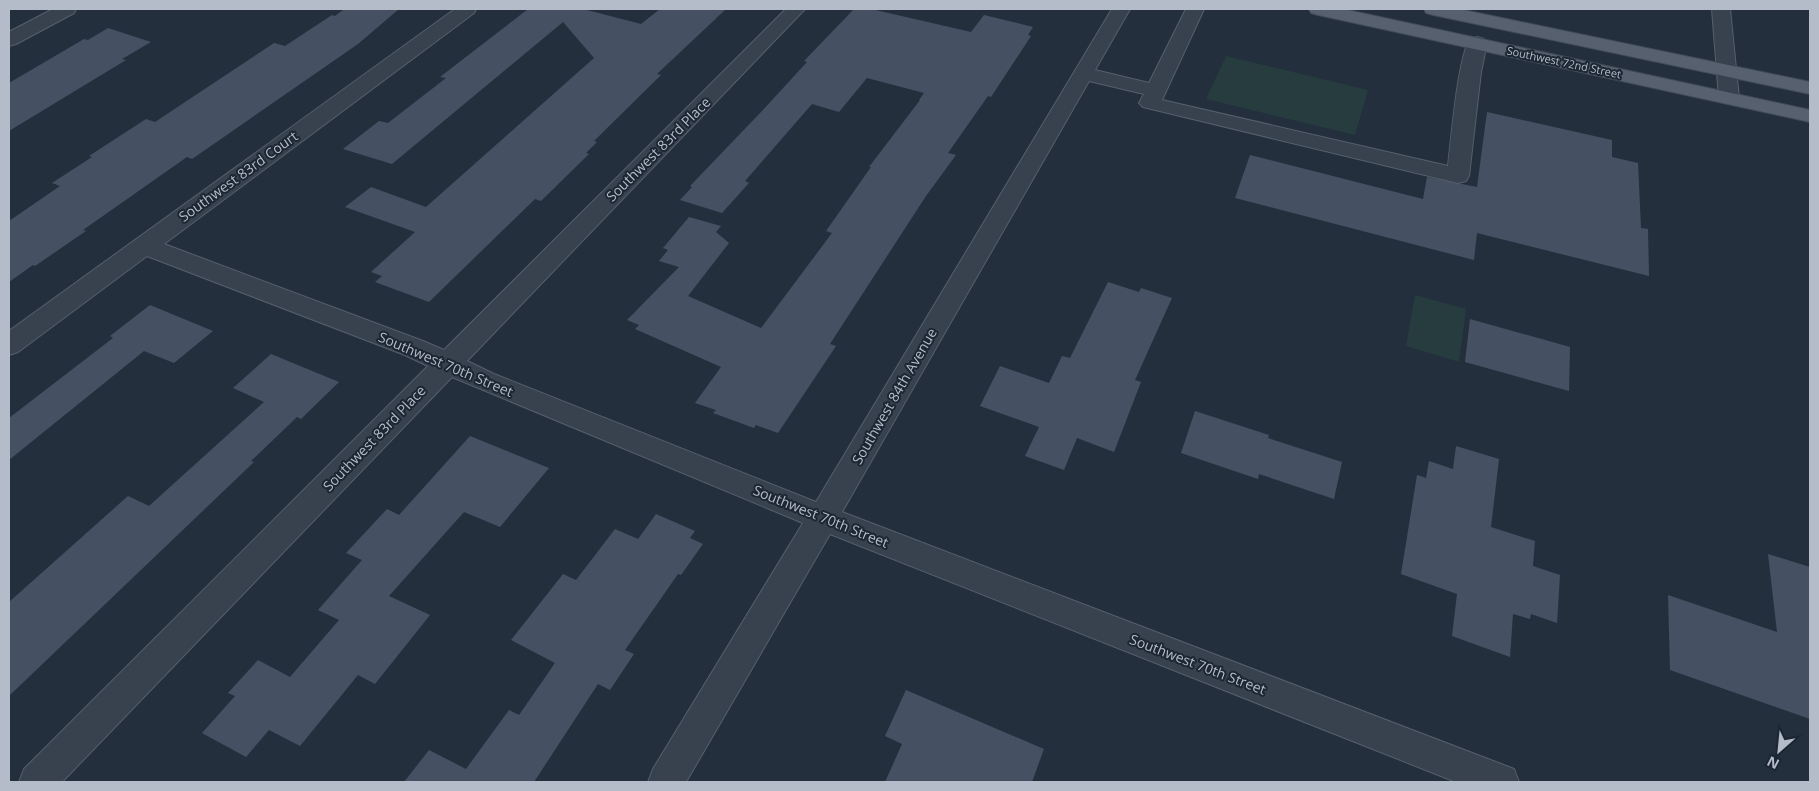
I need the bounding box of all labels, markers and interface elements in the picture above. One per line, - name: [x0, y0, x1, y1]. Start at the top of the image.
- street label: Southwest 72nd Street: [1506, 43, 1623, 81]
- street label: Southwest 83rd Place: [602, 93, 714, 205]
- street label: Southwest 83rd Court: [175, 126, 301, 226]
- street label: Southwest 84th Avenue: [847, 324, 941, 468]
- street label: Southwest 70th Street: [376, 327, 516, 401]
- street label: Southwest 83rd Place: [318, 381, 430, 495]
- street label: Southwest 70th Street: [750, 480, 892, 552]
- street label: Southwest 70th Street: [1127, 629, 1269, 699]
- north arrow: [1754, 726, 1804, 776]
- text: N: [1763, 752, 1782, 774]

